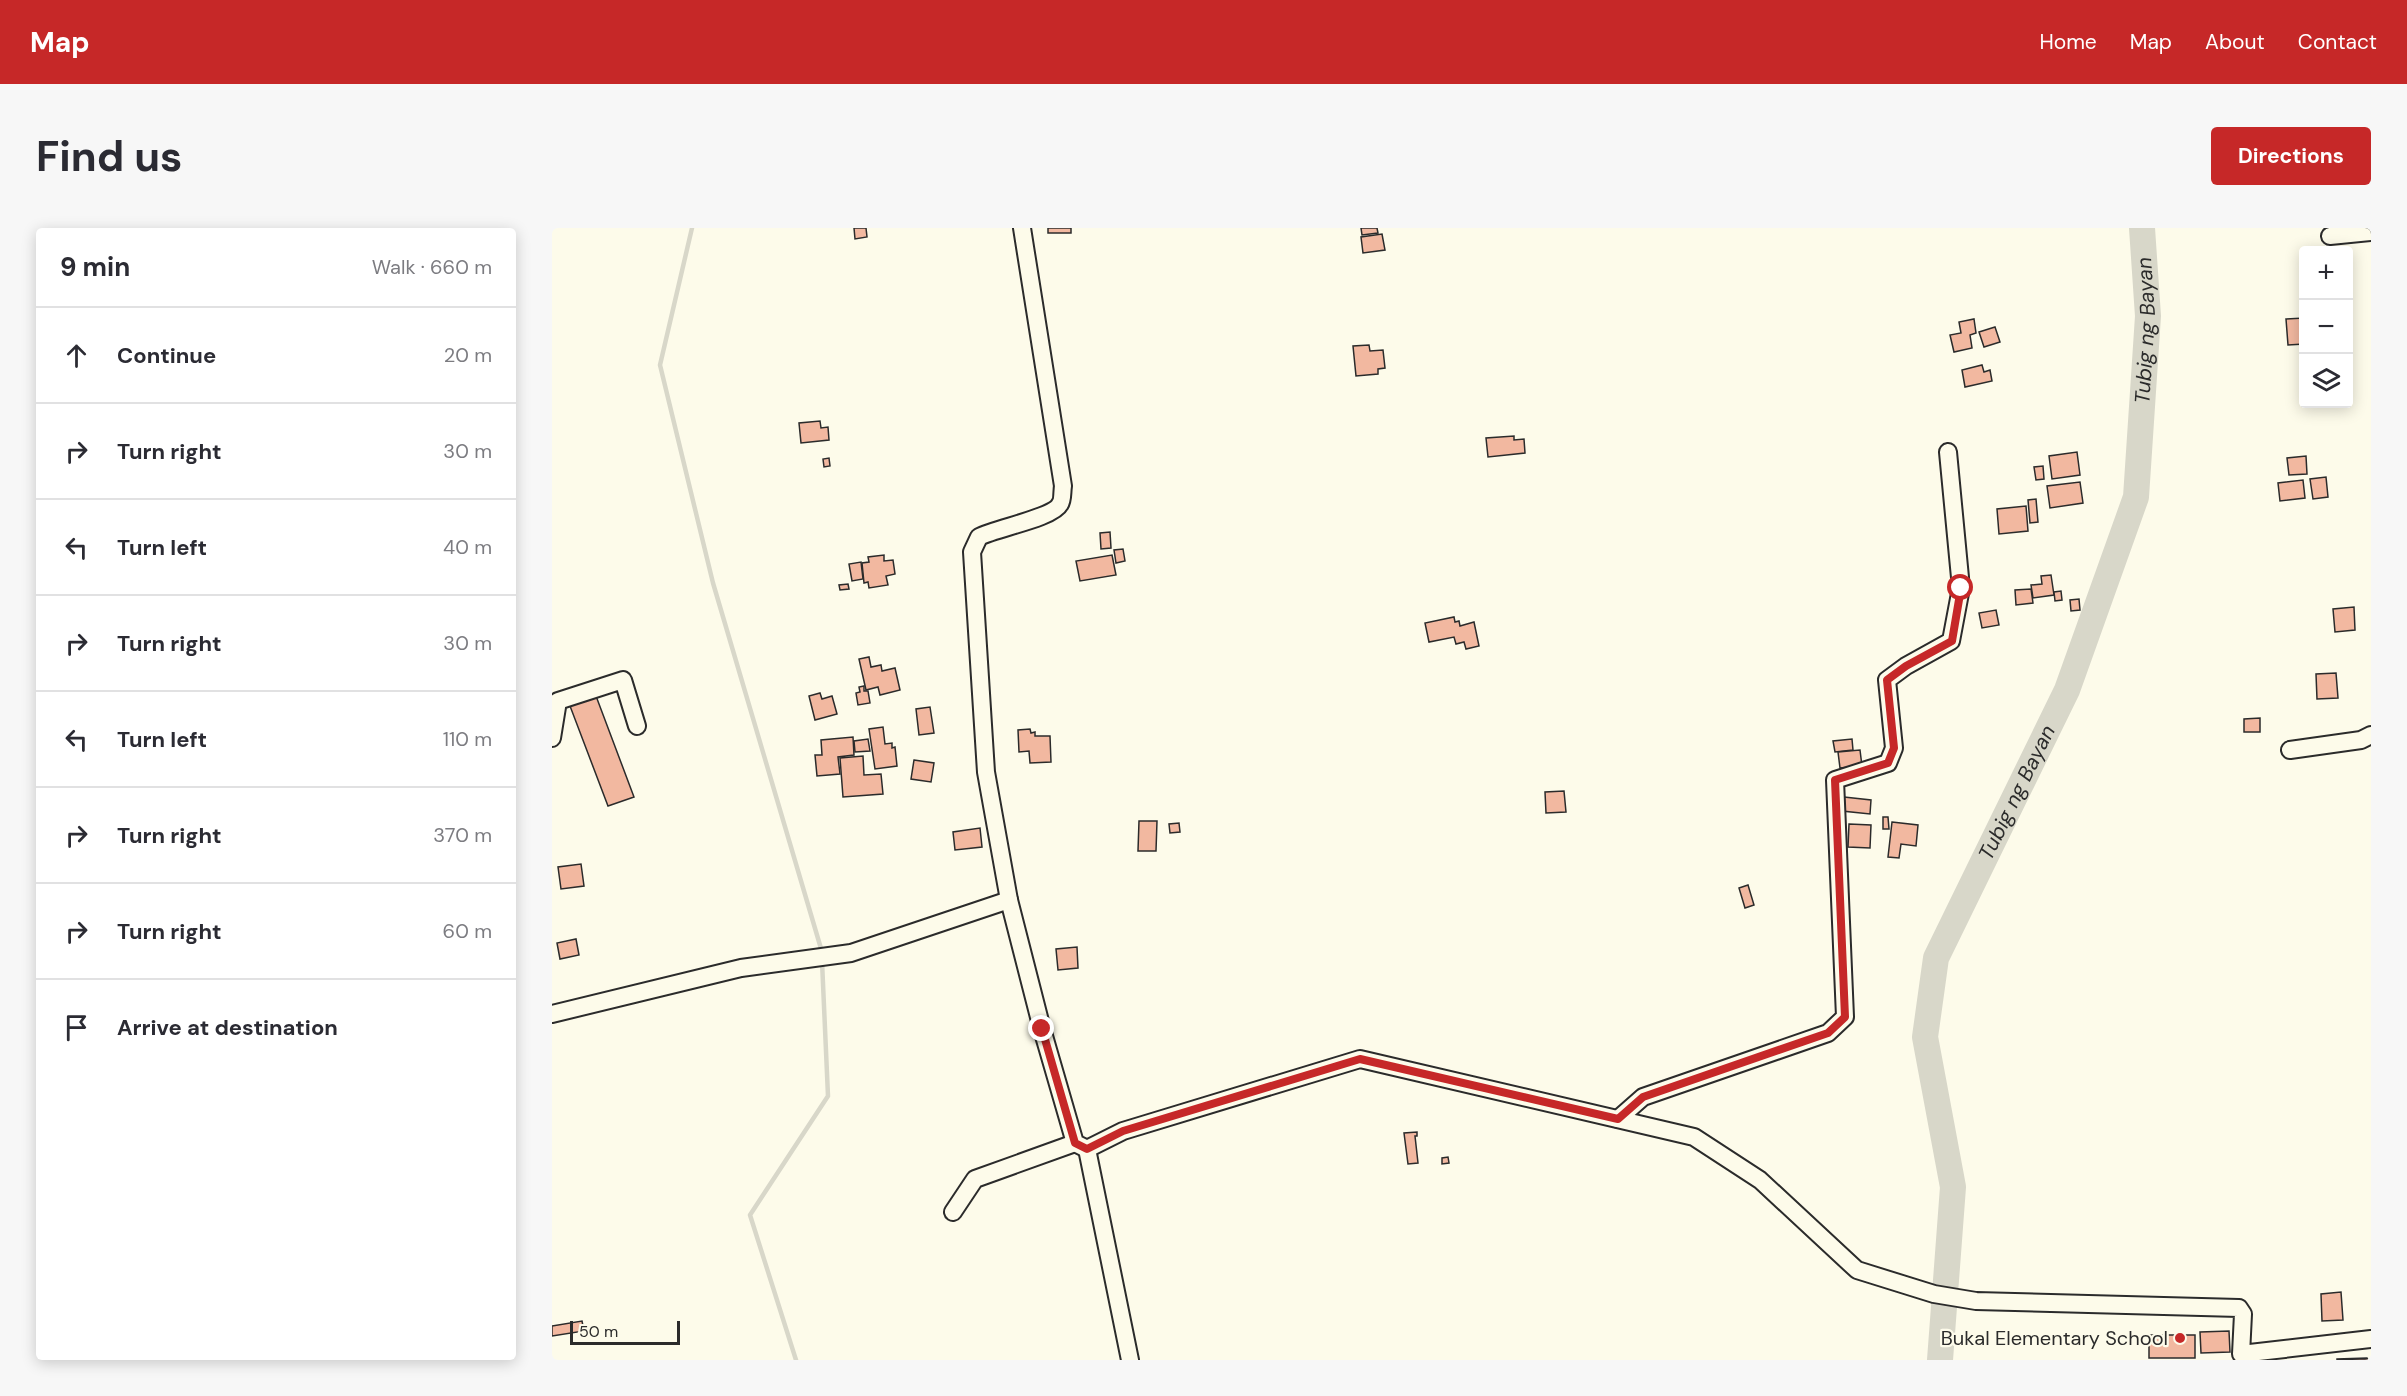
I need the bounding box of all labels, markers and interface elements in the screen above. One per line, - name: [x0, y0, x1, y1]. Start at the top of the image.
- text: Map: [30, 24, 90, 61]
- text: Home: [2039, 28, 2097, 56]
- text: Map: [2130, 28, 2172, 56]
- text: About: [2205, 28, 2265, 56]
- text: Contact: [2298, 28, 2377, 56]
- button: Directions: [2211, 127, 2371, 185]
- text: Find us: [36, 129, 182, 184]
- map controls: [2299, 246, 2353, 408]
- button: +: [2299, 246, 2353, 300]
- text: 9 min: [60, 250, 130, 284]
- text: Walk · 660 m: [372, 254, 492, 280]
- water label: Tubig ng Bayan: [2128, 256, 2162, 405]
- button: −: [2299, 300, 2353, 354]
- icon: ahead: [60, 339, 93, 372]
- text: Continue: [117, 341, 216, 370]
- text: 20 m: [444, 342, 492, 368]
- button: layers: [2299, 354, 2353, 408]
- icon: right: [60, 435, 93, 468]
- text: Turn right: [117, 437, 222, 466]
- text: 30 m: [443, 438, 492, 464]
- icon: left: [60, 531, 93, 564]
- text: Turn left: [117, 533, 207, 562]
- text: 40 m: [443, 534, 492, 560]
- route start: [1947, 574, 1973, 600]
- icon: right: [60, 627, 93, 660]
- text: Turn right: [117, 629, 222, 658]
- text: 30 m: [443, 630, 492, 656]
- water label: Tubig ng Bayan: [1972, 720, 2062, 865]
- icon: left: [60, 723, 93, 756]
- text: Turn left: [117, 725, 207, 754]
- text: 110 m: [443, 726, 492, 752]
- icon: right: [60, 819, 93, 852]
- text: Turn right: [117, 821, 222, 850]
- text: 370 m: [433, 822, 492, 848]
- icon: right: [60, 915, 93, 948]
- text: Turn right: [117, 917, 222, 946]
- text: 60 m: [443, 918, 492, 944]
- icon: arrive: [60, 1011, 93, 1044]
- text: Arrive at destination: [117, 1013, 338, 1042]
- route end: [1028, 1015, 1054, 1041]
- scale bar: [570, 1318, 680, 1346]
- text: 50 m: [579, 1321, 618, 1342]
- place label: Bukal Elementary School: [1941, 1325, 2168, 1351]
- marker: Bukal Elementary School: [2173, 1331, 2187, 1345]

